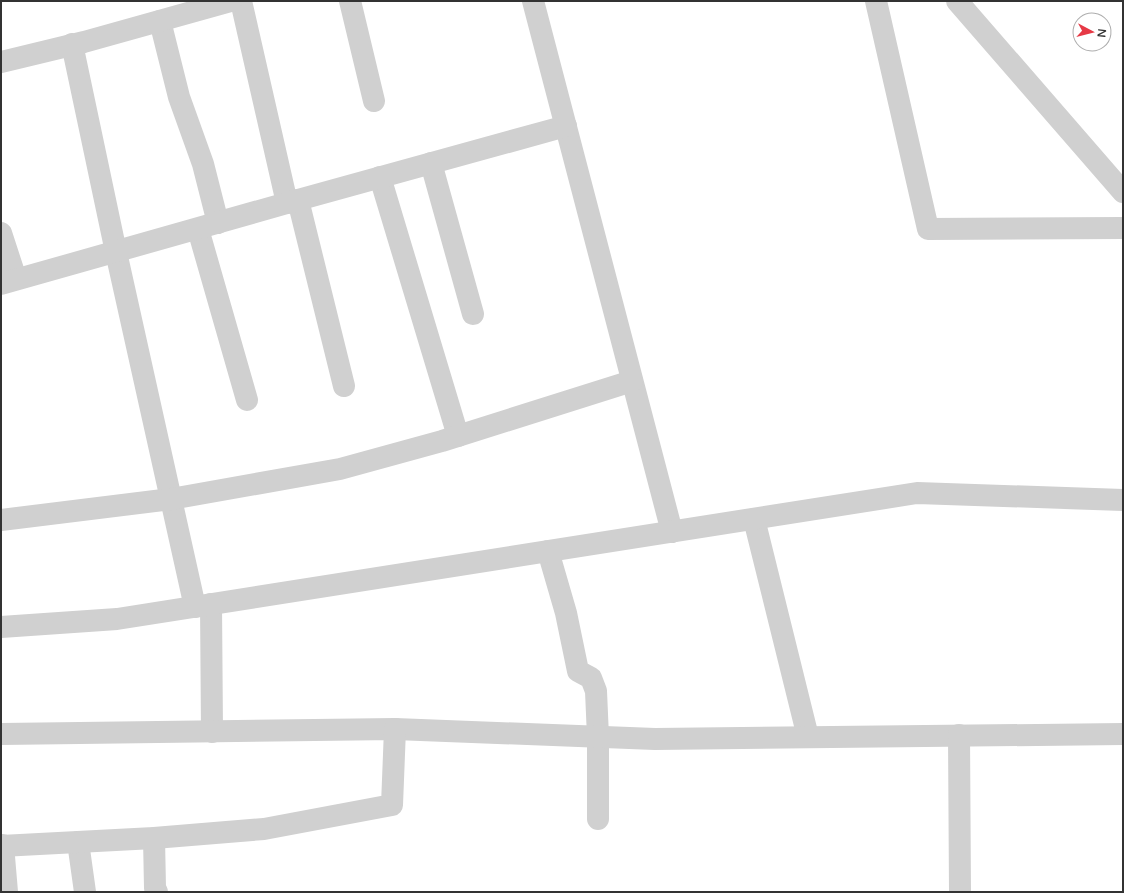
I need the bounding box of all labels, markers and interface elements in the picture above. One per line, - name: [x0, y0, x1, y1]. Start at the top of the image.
- north arrow: [1072, 12, 1112, 52]
- text: N: [1094, 28, 1108, 38]

